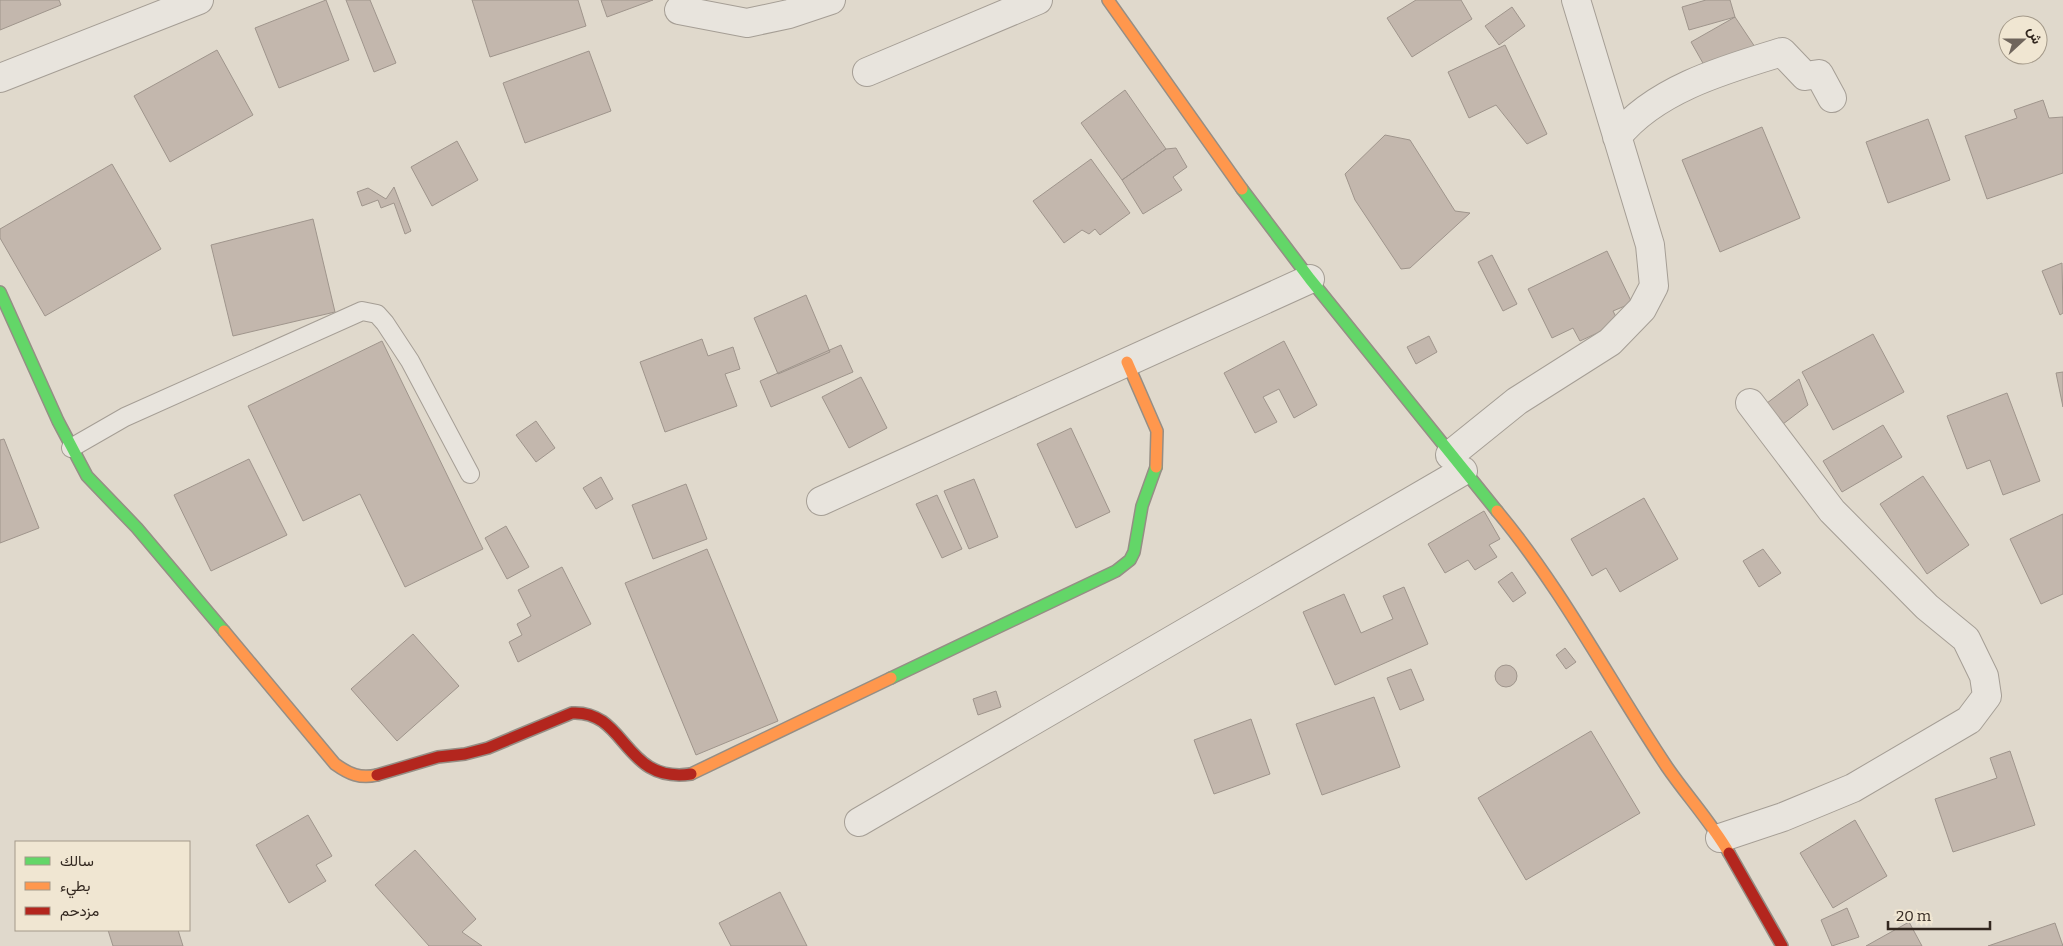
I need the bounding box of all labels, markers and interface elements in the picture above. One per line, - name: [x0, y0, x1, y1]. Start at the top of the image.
- north arrow: [1998, 15, 2048, 65]
- text: ش: [2024, 25, 2046, 47]
- legend: [15, 841, 190, 931]
- text: سالك: [60, 852, 94, 870]
- text: بطيء: [60, 877, 90, 899]
- scale bar: [1888, 898, 1990, 930]
- text: مزدحم: [60, 902, 99, 921]
- text: 20 m: [1896, 907, 1932, 925]

